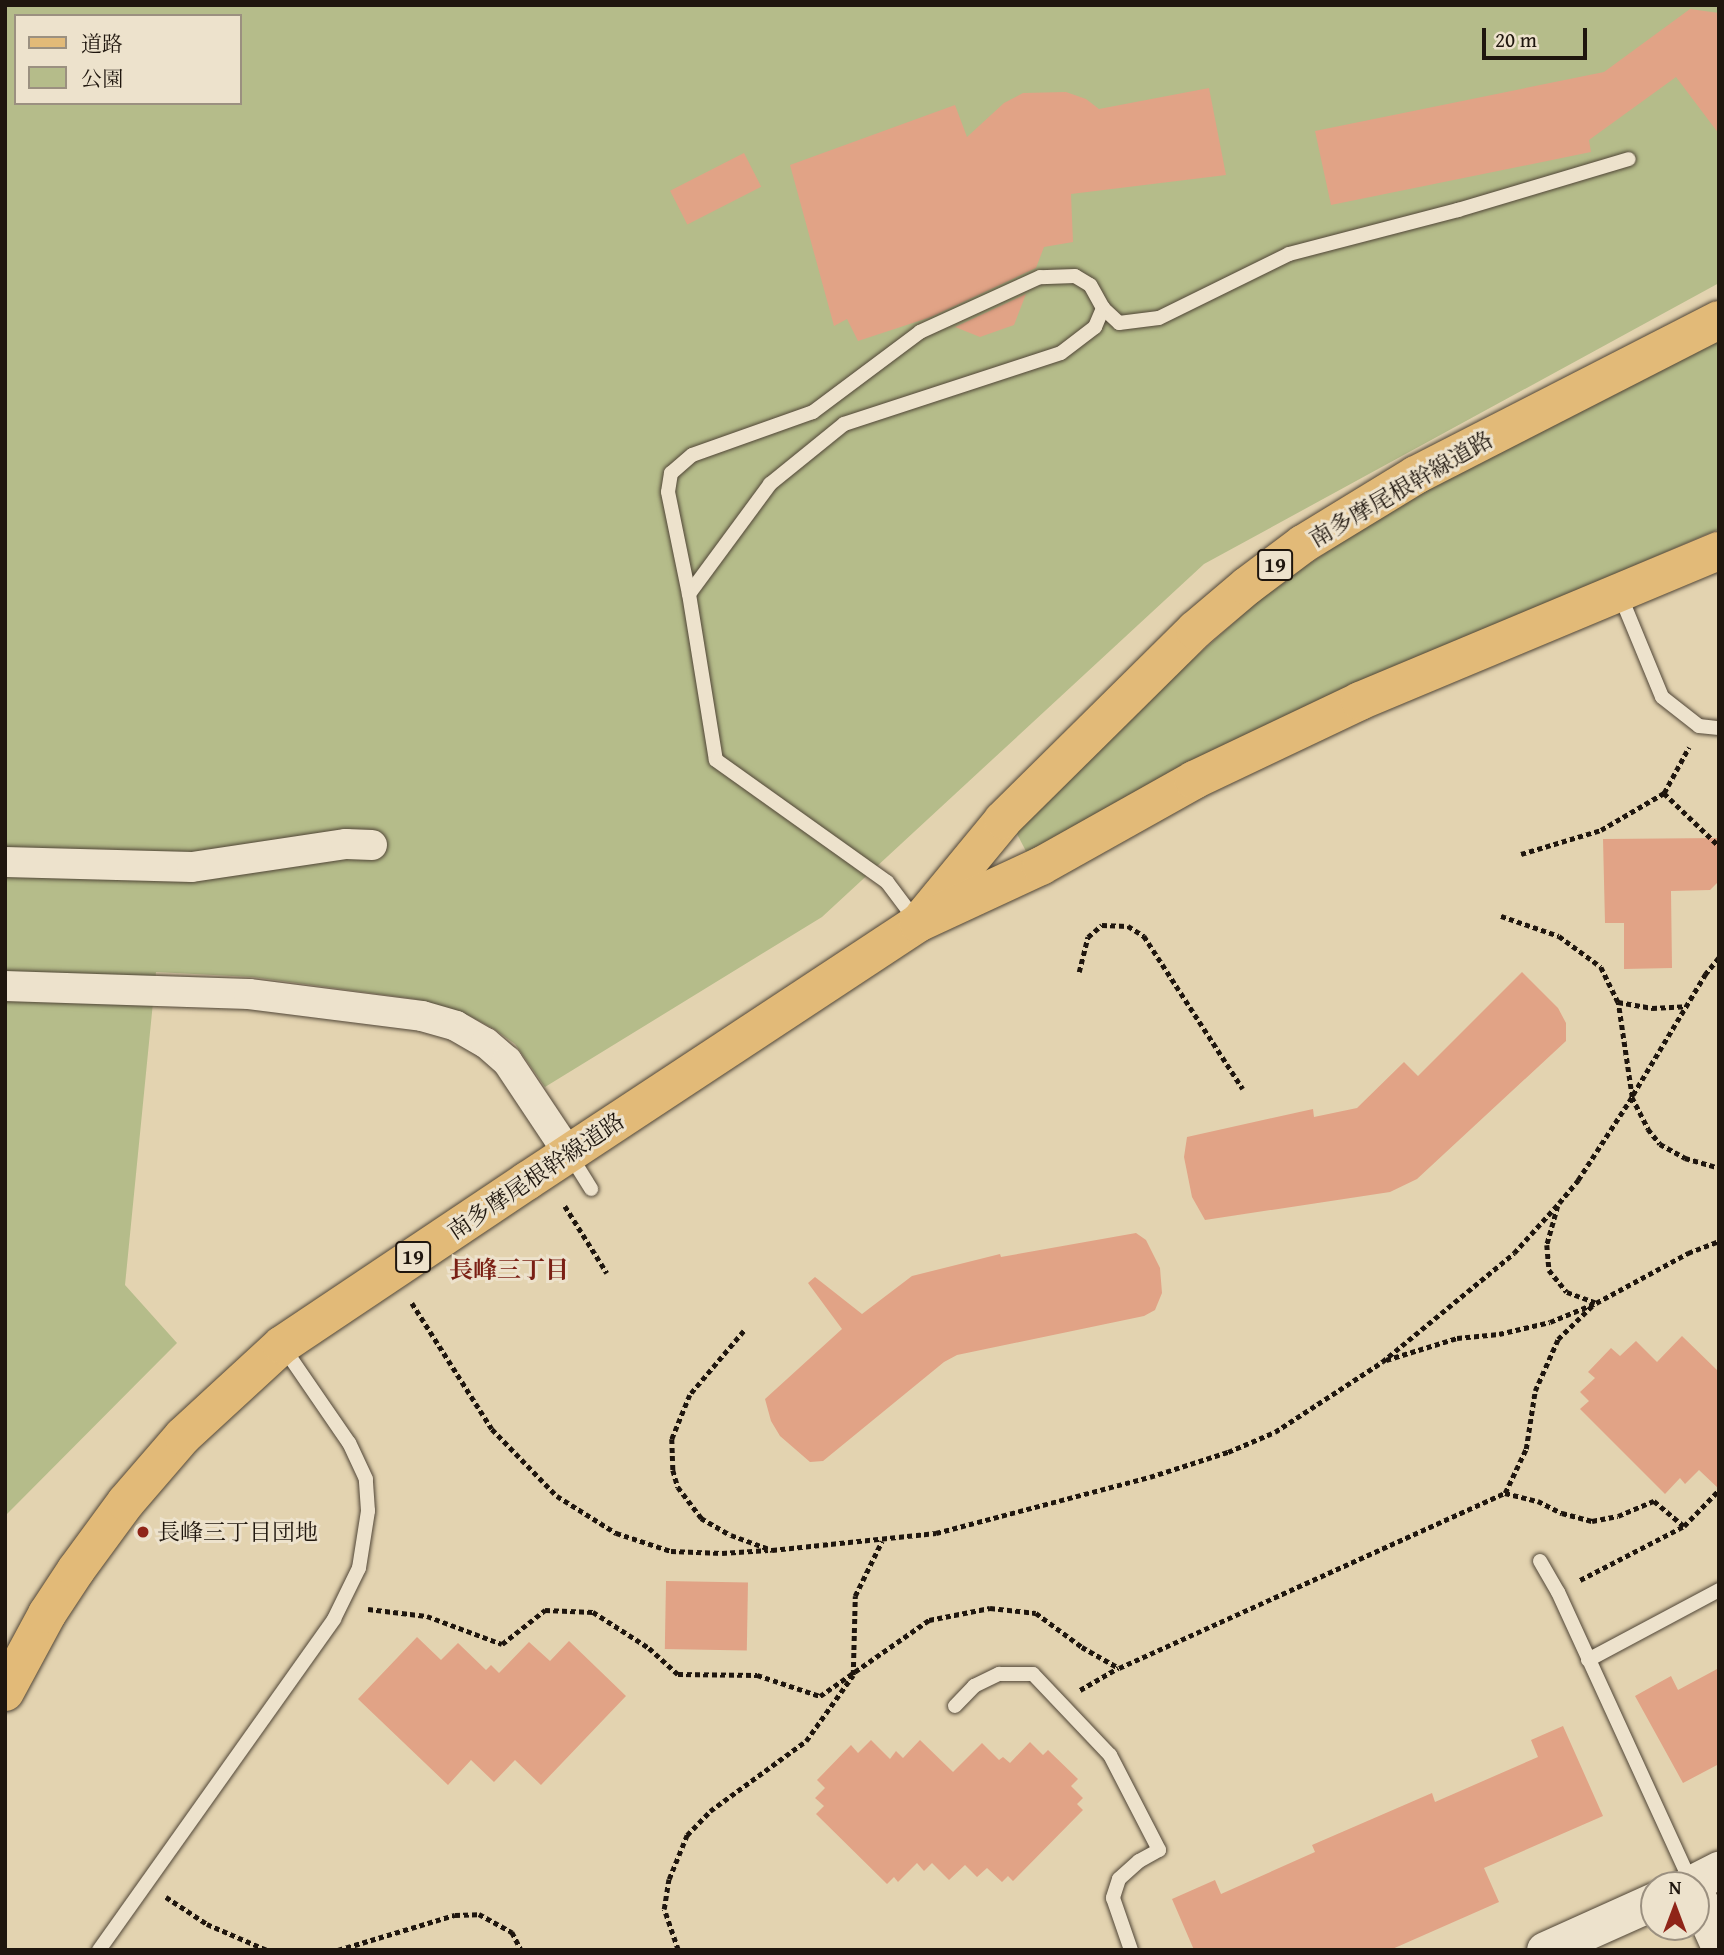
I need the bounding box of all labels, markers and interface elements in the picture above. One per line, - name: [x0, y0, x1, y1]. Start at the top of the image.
- legend: [14, 14, 242, 105]
- scale bar: [1486, 14, 1591, 58]
- text: 20 m: [1495, 24, 1537, 55]
- text: 道路: [81, 28, 123, 59]
- text: 公園: [81, 63, 123, 94]
- street label: 南多摩尾根幹線道路: [1304, 425, 1498, 553]
- road number: 19: [1256, 548, 1294, 582]
- street label: 南多摩尾根幹線道路: [442, 1107, 630, 1245]
- road number: 19: [394, 1240, 432, 1274]
- district label: 長峰三丁目: [449, 1256, 569, 1284]
- place label: 長峰三丁目団地: [157, 1518, 318, 1546]
- marker: 長峰三丁目団地: [135, 1524, 151, 1540]
- north arrow: [1640, 1871, 1710, 1941]
- text: N: [1669, 1873, 1681, 1901]

